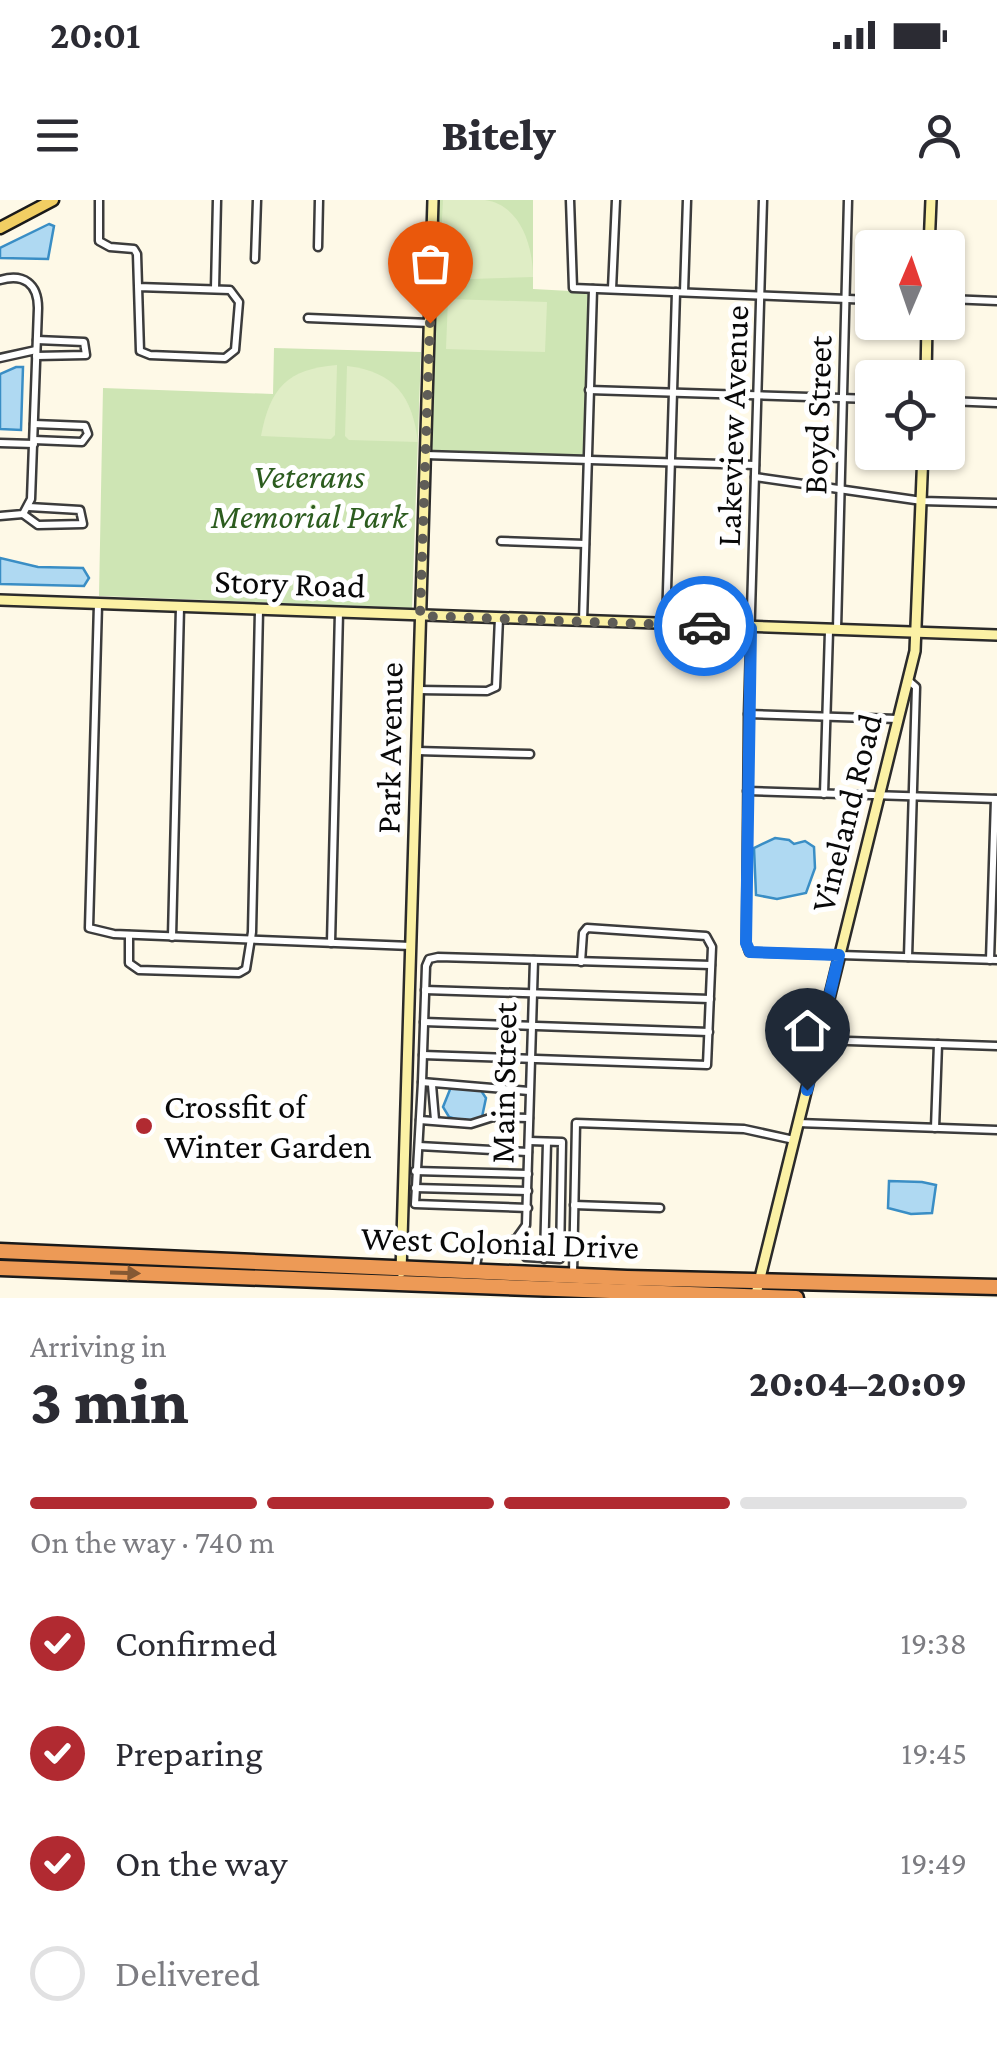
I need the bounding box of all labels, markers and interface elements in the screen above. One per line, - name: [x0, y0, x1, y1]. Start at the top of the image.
- text: 20:01: [50, 14, 140, 56]
- icon: menu: [30, 108, 85, 163]
- icon: person: [912, 108, 967, 163]
- text: Bitely: [441, 110, 556, 160]
- pin: [388, 221, 473, 324]
- north arrow: [855, 230, 965, 340]
- map controls: [855, 230, 965, 470]
- icon: bag: [403, 236, 458, 291]
- street label: Lakeview Avenue: [709, 305, 756, 547]
- street label: Boyd Street: [795, 334, 840, 495]
- button: locate: [855, 360, 965, 470]
- park label: Veterans Memorial Park: [210, 457, 409, 536]
- street label: Story Road: [214, 561, 366, 606]
- courier: [654, 576, 754, 676]
- icon: car: [677, 599, 732, 654]
- street label: Park Avenue: [369, 662, 410, 834]
- street label: Vineland Road: [803, 710, 890, 916]
- pin: [765, 988, 850, 1091]
- street label: Main Street: [483, 1001, 524, 1164]
- icon: home: [780, 1003, 835, 1058]
- place label: Crossfit of Winter Garden: [164, 1087, 372, 1166]
- marker: Crossfit of Winter Garden: [133, 1115, 155, 1137]
- street label: West Colonial Drive: [360, 1218, 640, 1267]
- one-way arrow: [109, 1265, 141, 1281]
- text: Arriving in: [30, 1328, 167, 1364]
- text: 20:04–20:09: [749, 1362, 967, 1404]
- text: 3 min: [30, 1365, 189, 1437]
- text: On the way · 740 m: [30, 1524, 275, 1560]
- icon: check: [30, 1616, 85, 1671]
- text: Confirmed: [115, 1622, 278, 1664]
- text: 19:38: [900, 1625, 967, 1661]
- icon: check: [30, 1726, 85, 1781]
- text: Preparing: [115, 1732, 263, 1774]
- text: 19:45: [902, 1735, 967, 1771]
- icon: check: [30, 1836, 85, 1891]
- text: On the way: [115, 1842, 287, 1884]
- text: 19:49: [901, 1845, 967, 1881]
- text: Delivered: [115, 1952, 260, 1994]

